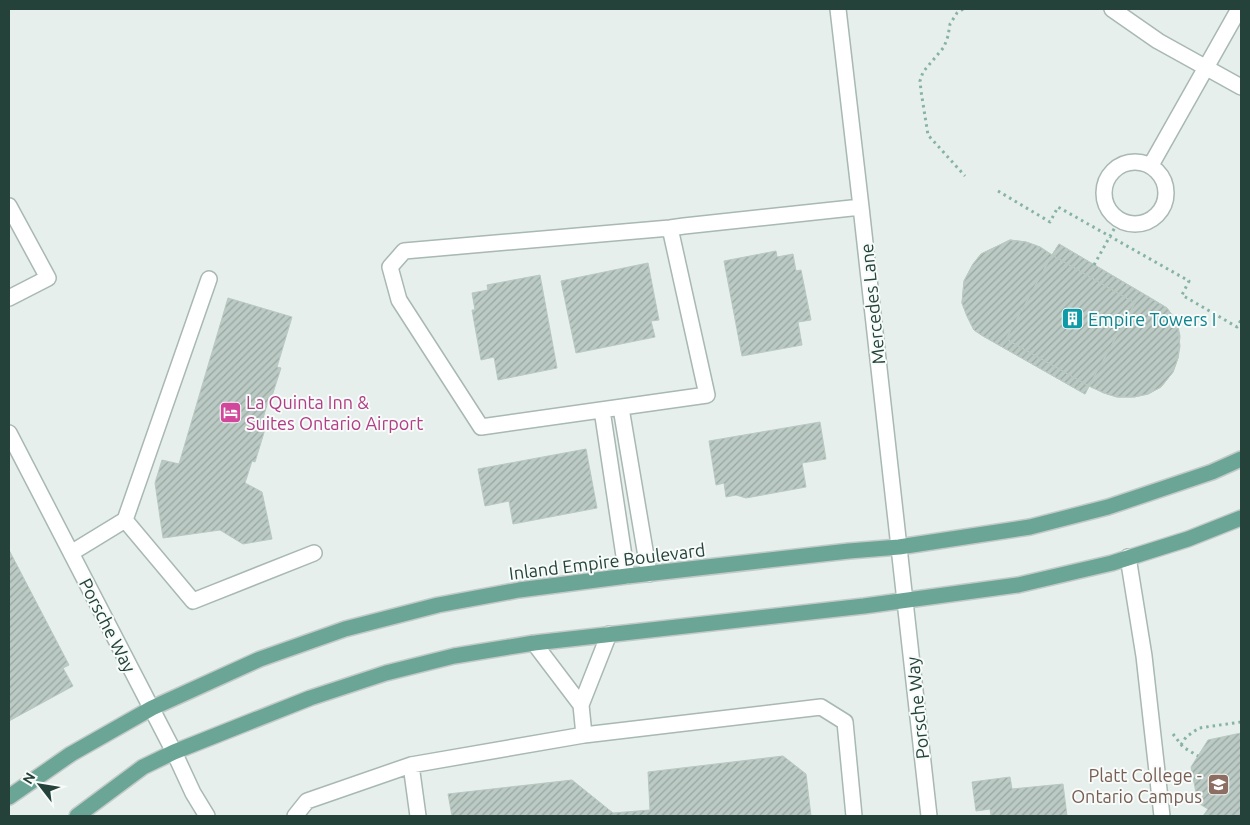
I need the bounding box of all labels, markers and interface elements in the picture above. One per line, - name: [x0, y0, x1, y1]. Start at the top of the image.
- street label: Mercedes Lane: [856, 242, 888, 366]
- building icon: Empire Towers I: [1060, 307, 1084, 331]
- place label: Empire Towers I: [1088, 309, 1216, 329]
- place label: La Quinta Inn & Suites Ontario Airport: [246, 392, 423, 433]
- hotel icon: La Quinta Inn & Suites Ontario Airport: [218, 400, 242, 424]
- street label: Inland Empire Boulevard: [508, 539, 706, 583]
- street label: Porsche Way: [76, 575, 140, 676]
- street label: Porsche Way: [902, 656, 932, 760]
- north arrow: [15, 760, 65, 810]
- place label: Platt College - Ontario Campus: [1071, 765, 1202, 806]
- text: N: [19, 770, 38, 787]
- school or university icon: Platt College - Ontario Campus: [1206, 773, 1230, 797]

